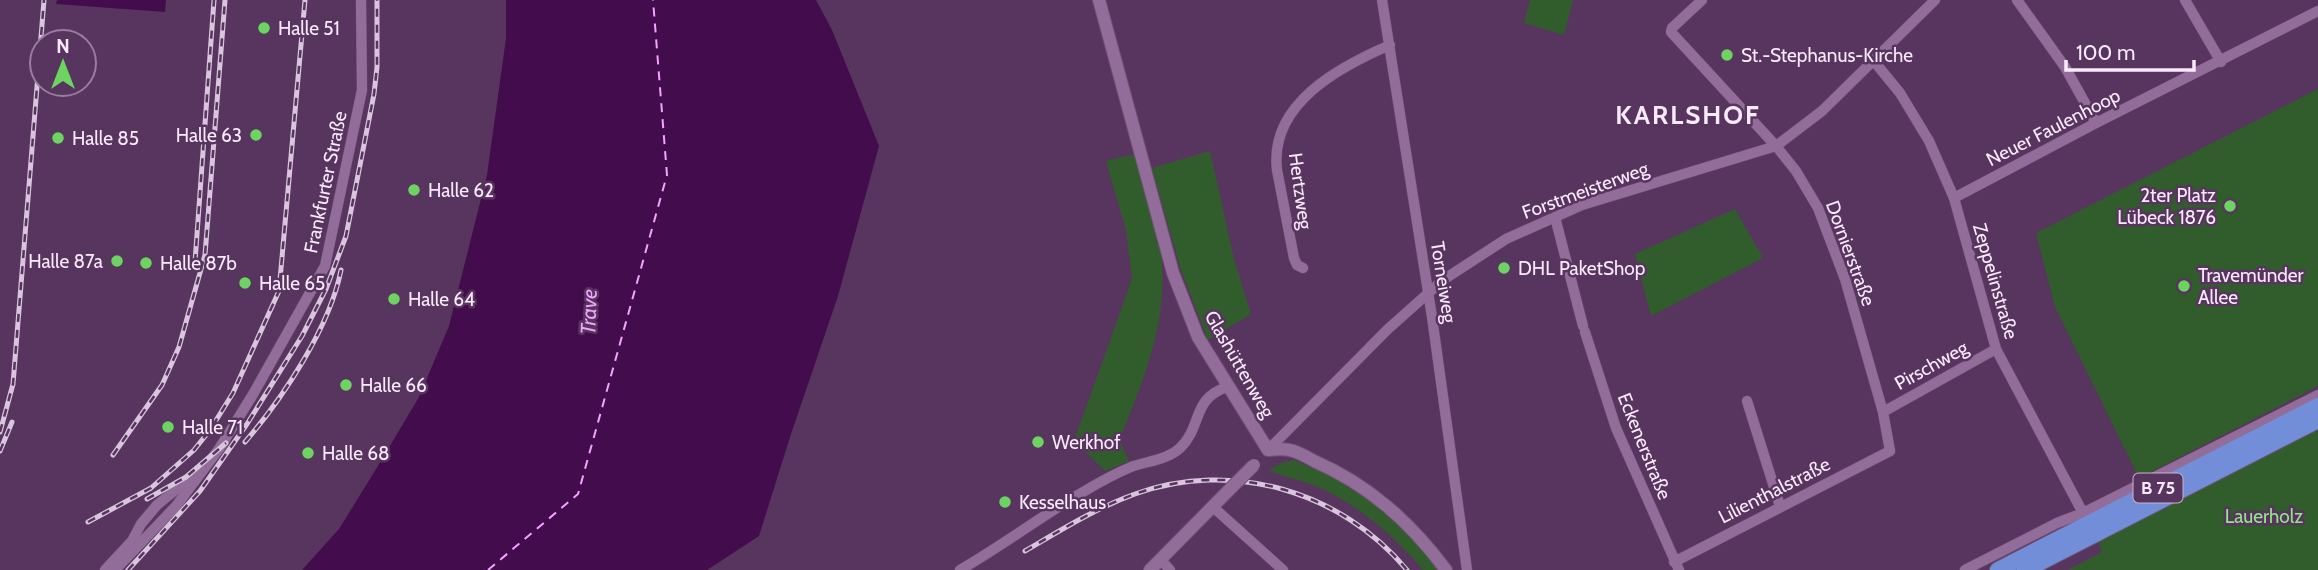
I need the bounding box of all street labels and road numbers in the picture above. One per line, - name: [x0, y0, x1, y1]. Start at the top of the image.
- street label: Neuer Faulenhoop: [1982, 84, 2124, 171]
- street label: Frankfurter Straße: [299, 109, 352, 255]
- street label: Hertzweg: [1284, 151, 1317, 231]
- street label: Forstmeisterweg: [1519, 157, 1652, 224]
- street label: Dornierstraße: [1821, 197, 1880, 309]
- street label: Zeppelinstraße: [1968, 221, 2023, 342]
- street label: Torneiweg: [1426, 240, 1461, 325]
- street label: Glashüttenweg: [1200, 306, 1280, 422]
- street label: Pirschweg: [1891, 336, 1972, 395]
- street label: Eckenerstraße: [1613, 390, 1676, 503]
- street label: Lilienthalstraße: [1714, 452, 1834, 528]
- road number: B 75: [2134, 474, 2182, 502]

